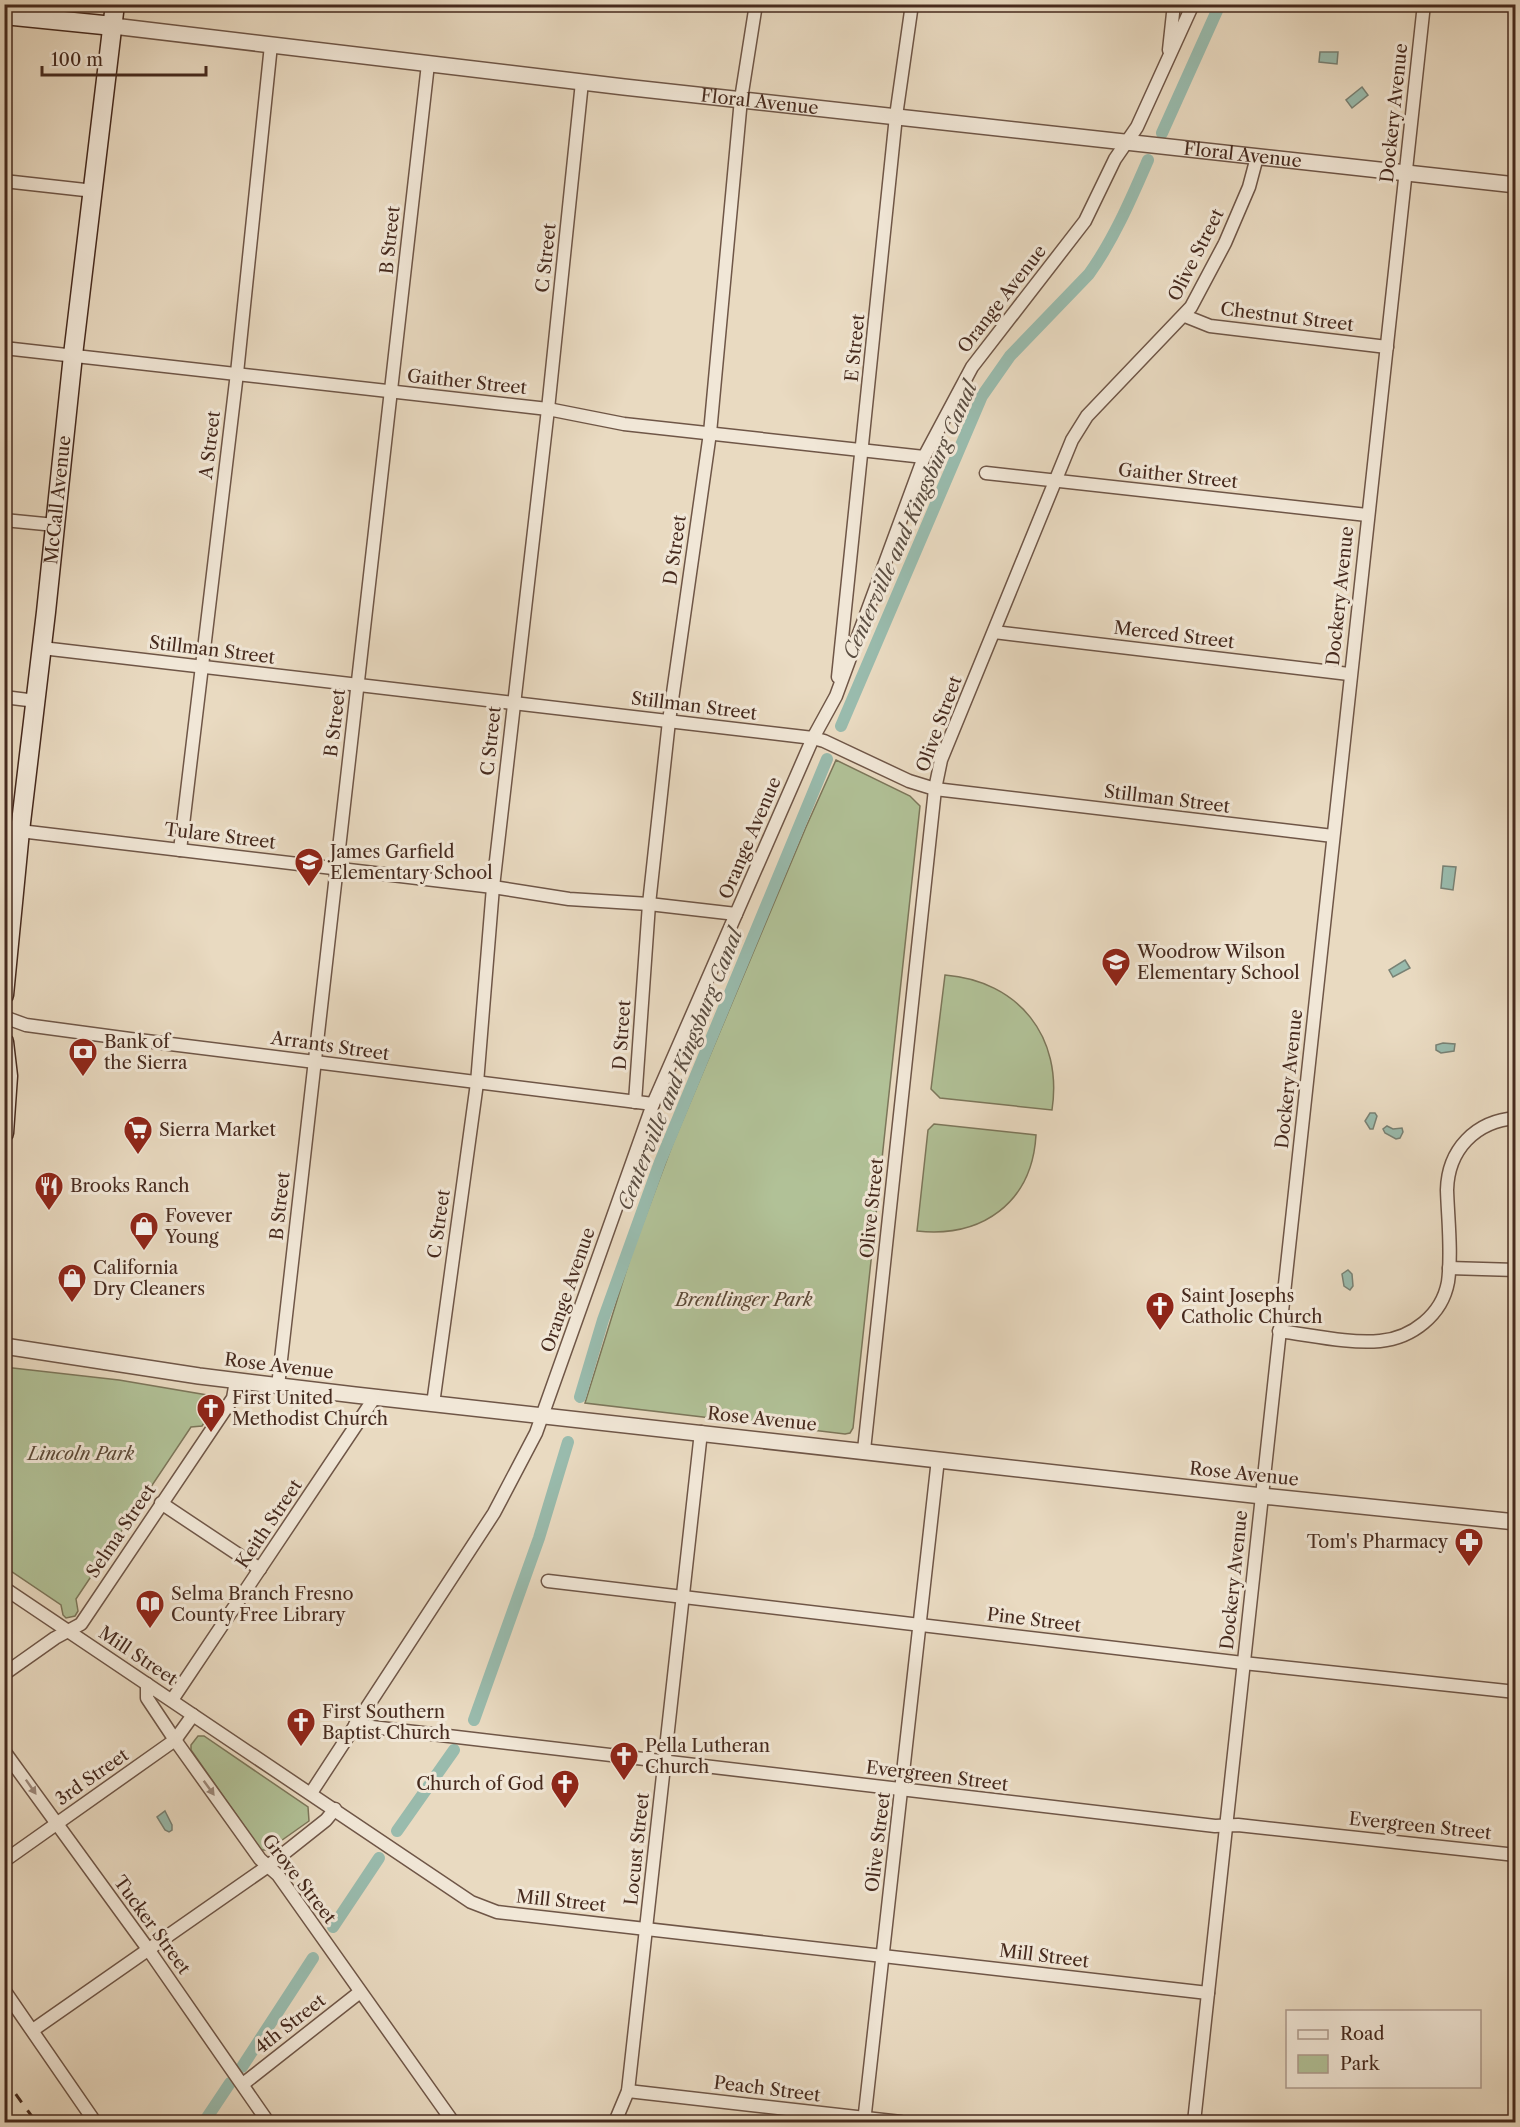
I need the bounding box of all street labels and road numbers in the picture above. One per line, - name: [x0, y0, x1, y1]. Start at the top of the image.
- street label: Dockery Avenue: [1376, 42, 1412, 184]
- street label: Floral Avenue: [699, 84, 820, 119]
- street label: Floral Avenue: [1183, 138, 1303, 172]
- street label: B Street: [375, 204, 405, 275]
- street label: Olive Street: [1163, 205, 1229, 305]
- street label: C Street: [531, 222, 561, 294]
- street label: Orange Avenue: [953, 241, 1051, 357]
- street label: Chestnut Street: [1219, 298, 1355, 336]
- street label: E Street: [840, 312, 870, 383]
- street label: Gaither Street: [406, 365, 529, 399]
- street label: A Street: [195, 409, 225, 481]
- street label: McCall Avenue: [40, 434, 75, 565]
- street label: Gaither Street: [1117, 459, 1240, 493]
- street label: D Street: [659, 513, 691, 586]
- street label: Dockery Avenue: [1322, 525, 1358, 667]
- street label: Merced Street: [1112, 617, 1236, 653]
- street label: Stillman Street: [148, 631, 277, 669]
- street label: Olive Street: [911, 672, 967, 775]
- street label: B Street: [320, 687, 350, 758]
- street label: Stillman Street: [630, 687, 759, 725]
- street label: C Street: [476, 705, 506, 777]
- street label: Orange Avenue: [714, 774, 786, 902]
- street label: Stillman Street: [1103, 780, 1232, 818]
- street label: Tulare Street: [163, 818, 278, 854]
- street label: D Street: [609, 998, 635, 1071]
- street label: Dockery Avenue: [1271, 1008, 1307, 1150]
- street label: Arrants Street: [268, 1027, 391, 1065]
- street label: Olive Street: [856, 1156, 888, 1259]
- street label: B Street: [265, 1170, 295, 1241]
- street label: C Street: [423, 1187, 455, 1260]
- street label: Orange Avenue: [536, 1225, 600, 1355]
- street label: Rose Avenue: [223, 1348, 335, 1384]
- street label: Rose Avenue: [706, 1402, 818, 1436]
- street label: Rose Avenue: [1188, 1457, 1300, 1491]
- street label: Keith Street: [231, 1475, 307, 1573]
- street label: Selma Street: [82, 1480, 161, 1582]
- street label: Dockery Avenue: [1216, 1509, 1252, 1651]
- street label: Pine Street: [986, 1603, 1083, 1637]
- street label: Mill Street: [94, 1622, 182, 1691]
- street label: 3rd Street: [51, 1744, 133, 1810]
- street label: Evergreen Street: [865, 1756, 1010, 1796]
- street label: Olive Street: [861, 1790, 895, 1893]
- street label: Locust Street: [620, 1791, 654, 1906]
- street label: Evergreen Street: [1348, 1808, 1493, 1844]
- street label: Grove Street: [257, 1830, 341, 1929]
- street label: Tucker Street: [109, 1872, 195, 1979]
- street label: Mill Street: [515, 1885, 608, 1917]
- street label: Mill Street: [998, 1940, 1091, 1972]
- street label: 4th Street: [250, 1989, 330, 2058]
- street label: Peach Street: [712, 2072, 822, 2107]

